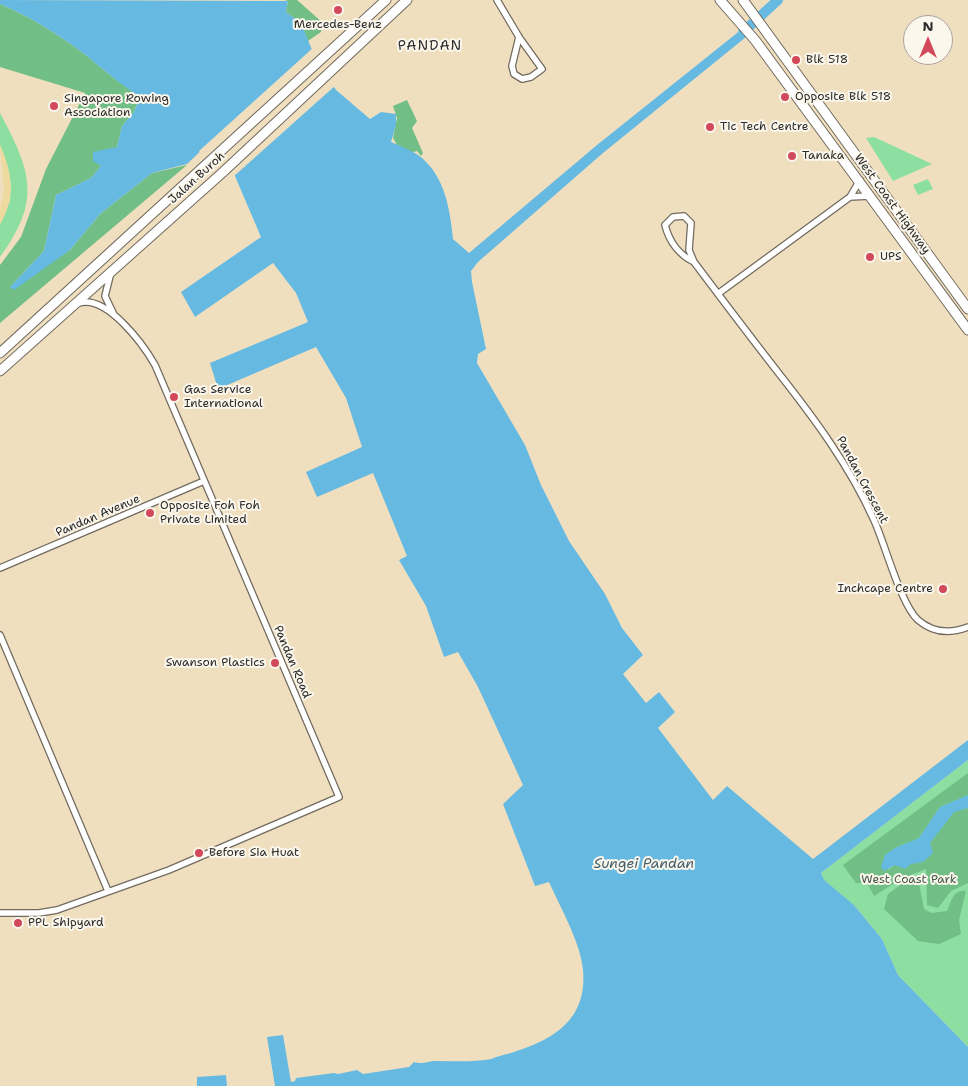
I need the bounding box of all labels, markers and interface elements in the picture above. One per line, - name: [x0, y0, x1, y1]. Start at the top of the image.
- marker: Mercedes-Benz: [332, 4, 344, 16]
- north arrow: [903, 15, 953, 65]
- text: N: [922, 17, 934, 35]
- place label: Mercedes-Benz: [294, 18, 382, 32]
- district label: PANDAN: [397, 38, 463, 54]
- place label: Blk 518: [806, 53, 848, 67]
- marker: Blk 518: [790, 54, 802, 66]
- place label: Opposite Blk 518: [795, 90, 891, 104]
- marker: Opposite Blk 518: [779, 91, 791, 103]
- place label: Singapore Rowing Association: [64, 92, 169, 120]
- marker: Singapore Rowing Association: [48, 100, 60, 112]
- place label: Tic Tech Centre: [720, 120, 809, 134]
- marker: Tic Tech Centre: [704, 121, 716, 133]
- street label: Jalan Buroh: [166, 149, 228, 207]
- place label: Tanaka: [802, 149, 844, 163]
- marker: Tanaka: [786, 150, 798, 162]
- street label: West Coast Highway: [851, 151, 933, 257]
- place label: UPS: [880, 250, 902, 264]
- marker: UPS: [864, 251, 876, 263]
- place label: Gas Service International: [184, 383, 263, 411]
- marker: Gas Service International: [168, 391, 180, 403]
- street label: Pandan Crescent: [833, 434, 891, 526]
- street label: Pandan Avenue: [54, 492, 142, 540]
- place label: Opposite Foh Foh Private Limited: [160, 499, 260, 527]
- marker: Opposite Foh Foh Private Limited: [144, 507, 156, 519]
- place label: Inchcape Centre: [837, 582, 933, 596]
- marker: Inchcape Centre: [937, 583, 949, 595]
- street label: Pandan Road: [270, 623, 314, 701]
- place label: Swanson Plastics: [166, 656, 265, 670]
- marker: Swanson Plastics: [269, 657, 281, 669]
- place label: Before Sia Huat: [209, 846, 299, 860]
- marker: Before Sia Huat: [193, 847, 205, 859]
- water label: Sungei Pandan: [594, 856, 694, 872]
- park label: West Coast Park: [861, 873, 957, 887]
- place label: PPL Shipyard: [28, 916, 104, 930]
- marker: PPL Shipyard: [12, 917, 24, 929]

